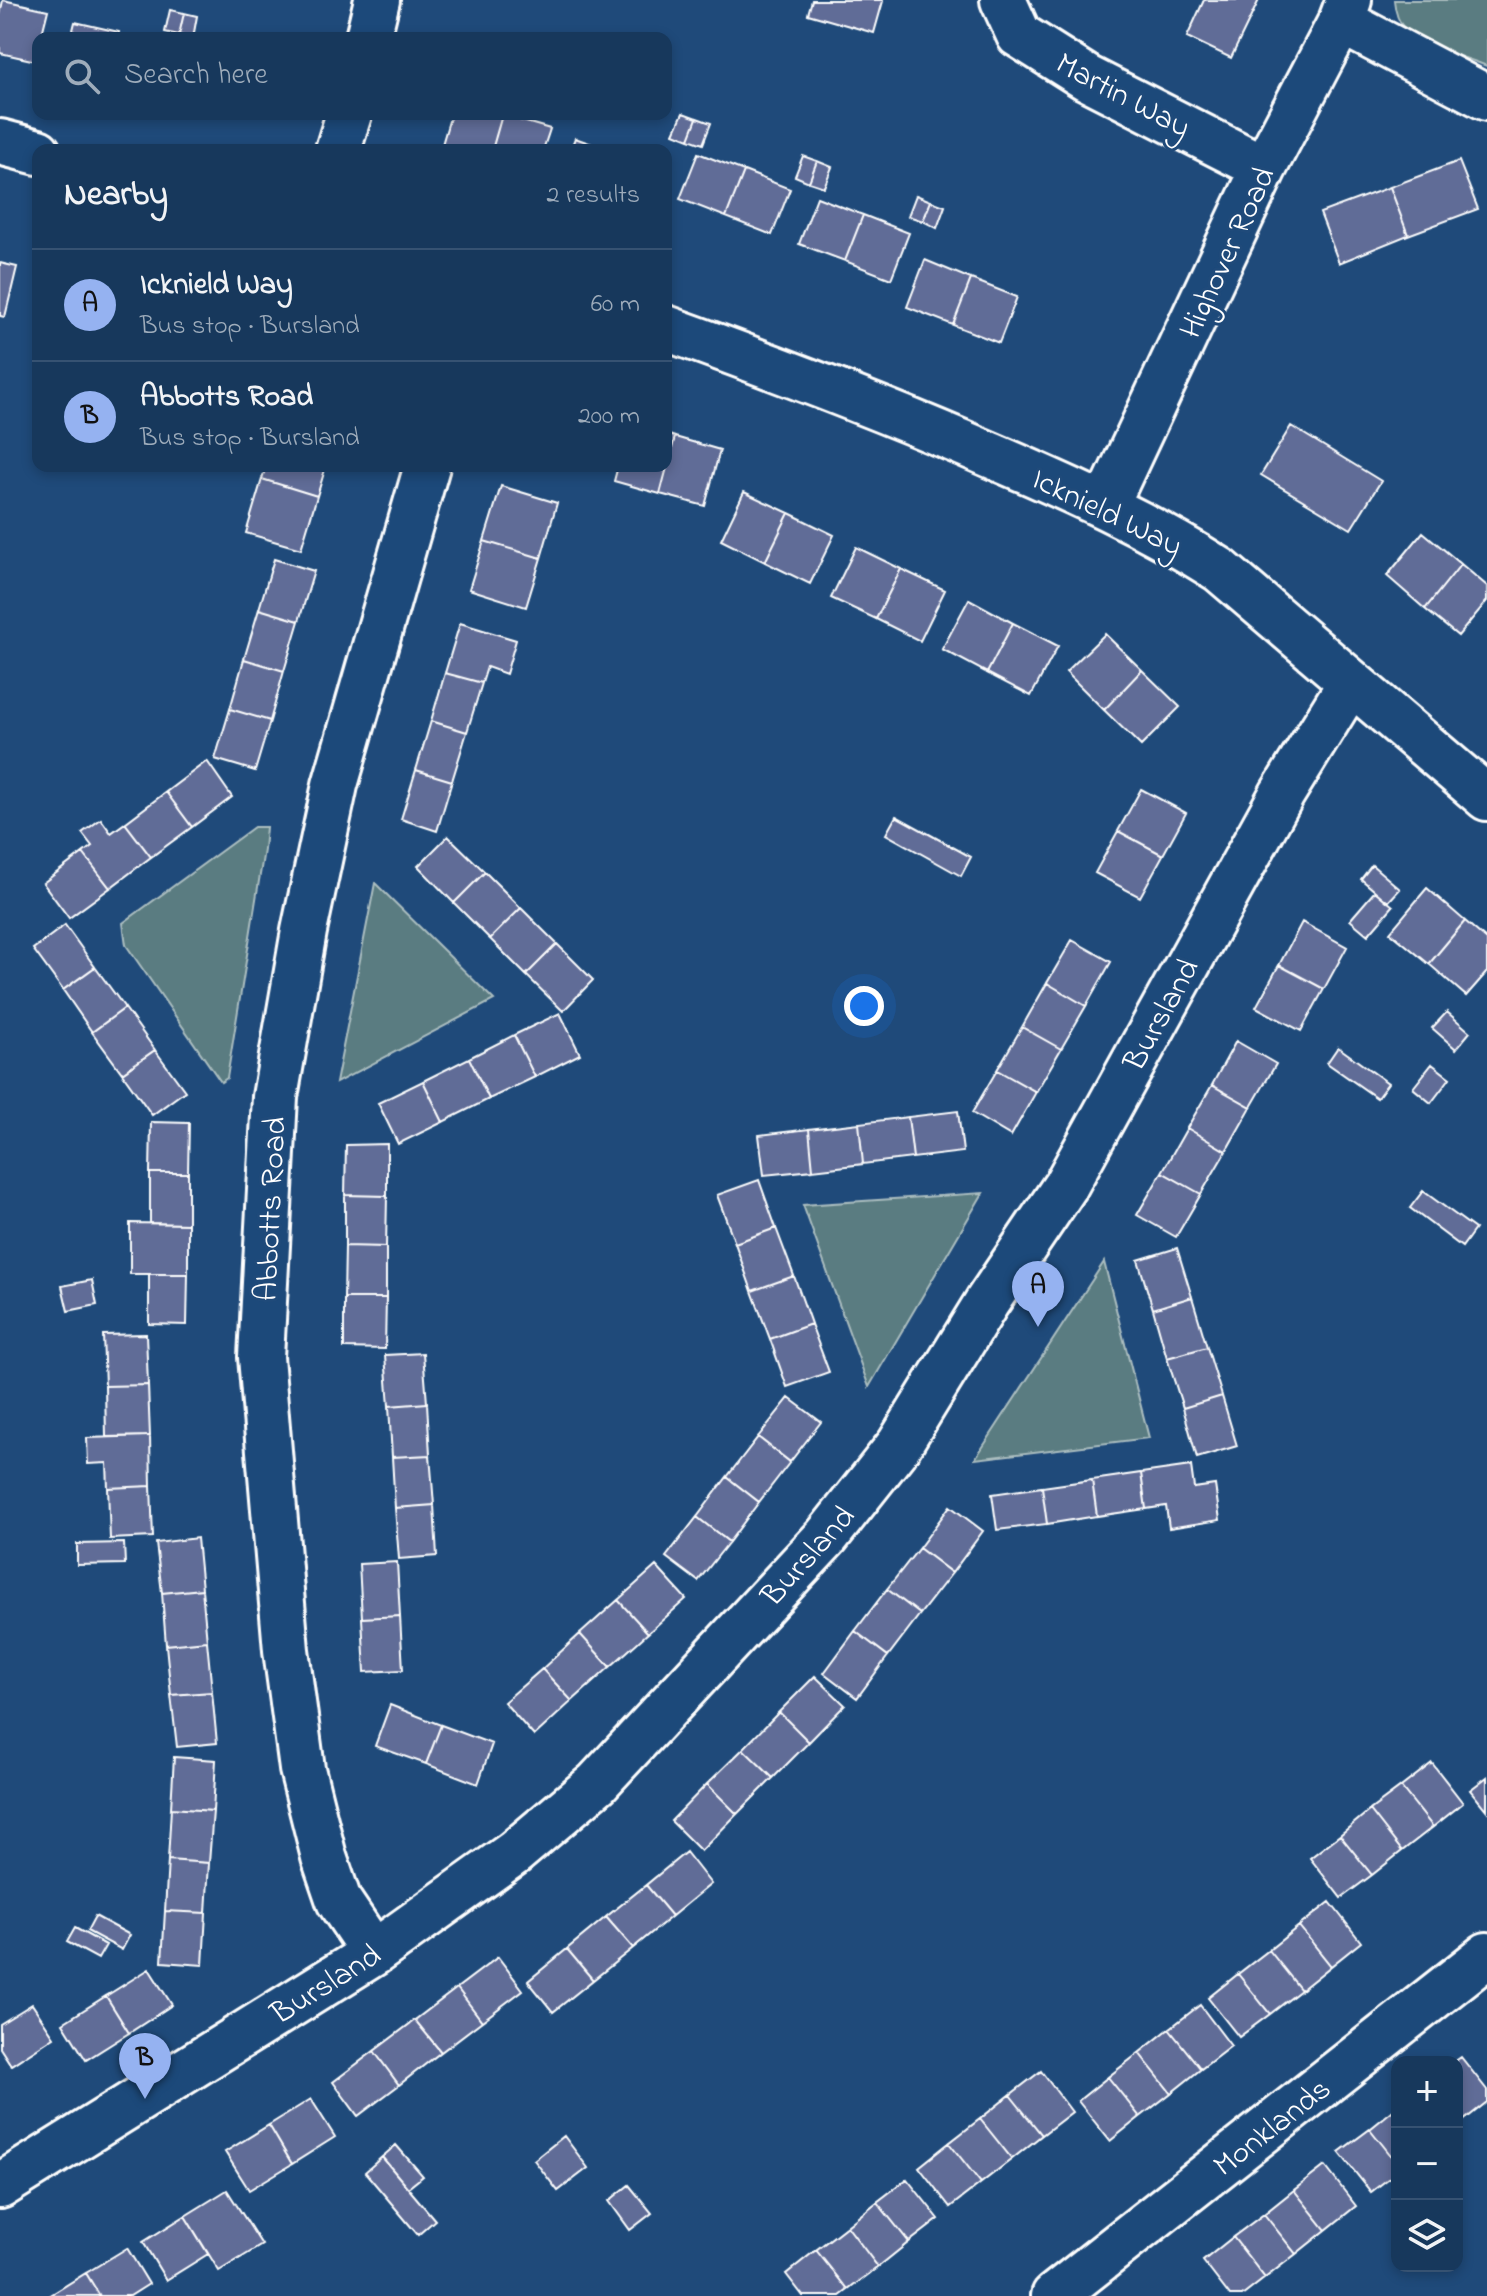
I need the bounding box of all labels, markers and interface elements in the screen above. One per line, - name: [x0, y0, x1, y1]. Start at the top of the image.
- search box: [32, 32, 672, 120]
- street label: Martin Way: [1047, 42, 1198, 152]
- icon: search: [60, 54, 104, 98]
- text: Search here: [124, 54, 268, 98]
- street label: Highover Road: [1169, 160, 1289, 347]
- text: Nearby: [64, 171, 168, 221]
- text: 2 results: [547, 177, 640, 215]
- text: Icknield Way: [140, 264, 293, 308]
- text: A: [82, 286, 98, 324]
- text: 60 m: [591, 286, 640, 324]
- text: Bus stop · Bursland: [140, 308, 360, 346]
- text: Abbotts Road: [140, 376, 313, 420]
- text: B: [81, 398, 99, 436]
- text: 200 m: [578, 398, 640, 436]
- text: Bus stop · Bursland: [140, 420, 360, 458]
- street label: Icknield Way: [1023, 457, 1190, 571]
- street label: Bursland: [1112, 951, 1213, 1081]
- your location: [844, 986, 884, 1026]
- street label: Abbotts Road: [244, 1116, 301, 1303]
- pin: A: [1012, 1261, 1064, 1327]
- street label: Bursland: [751, 1496, 868, 1619]
- street label: Bursland: [262, 1934, 391, 2039]
- pin: B: [119, 2033, 171, 2099]
- map controls: [1391, 2056, 1463, 2272]
- button: +: [1391, 2056, 1463, 2128]
- street label: Monklands: [1204, 2068, 1342, 2190]
- button: −: [1391, 2128, 1463, 2200]
- button: layers: [1391, 2200, 1463, 2272]

